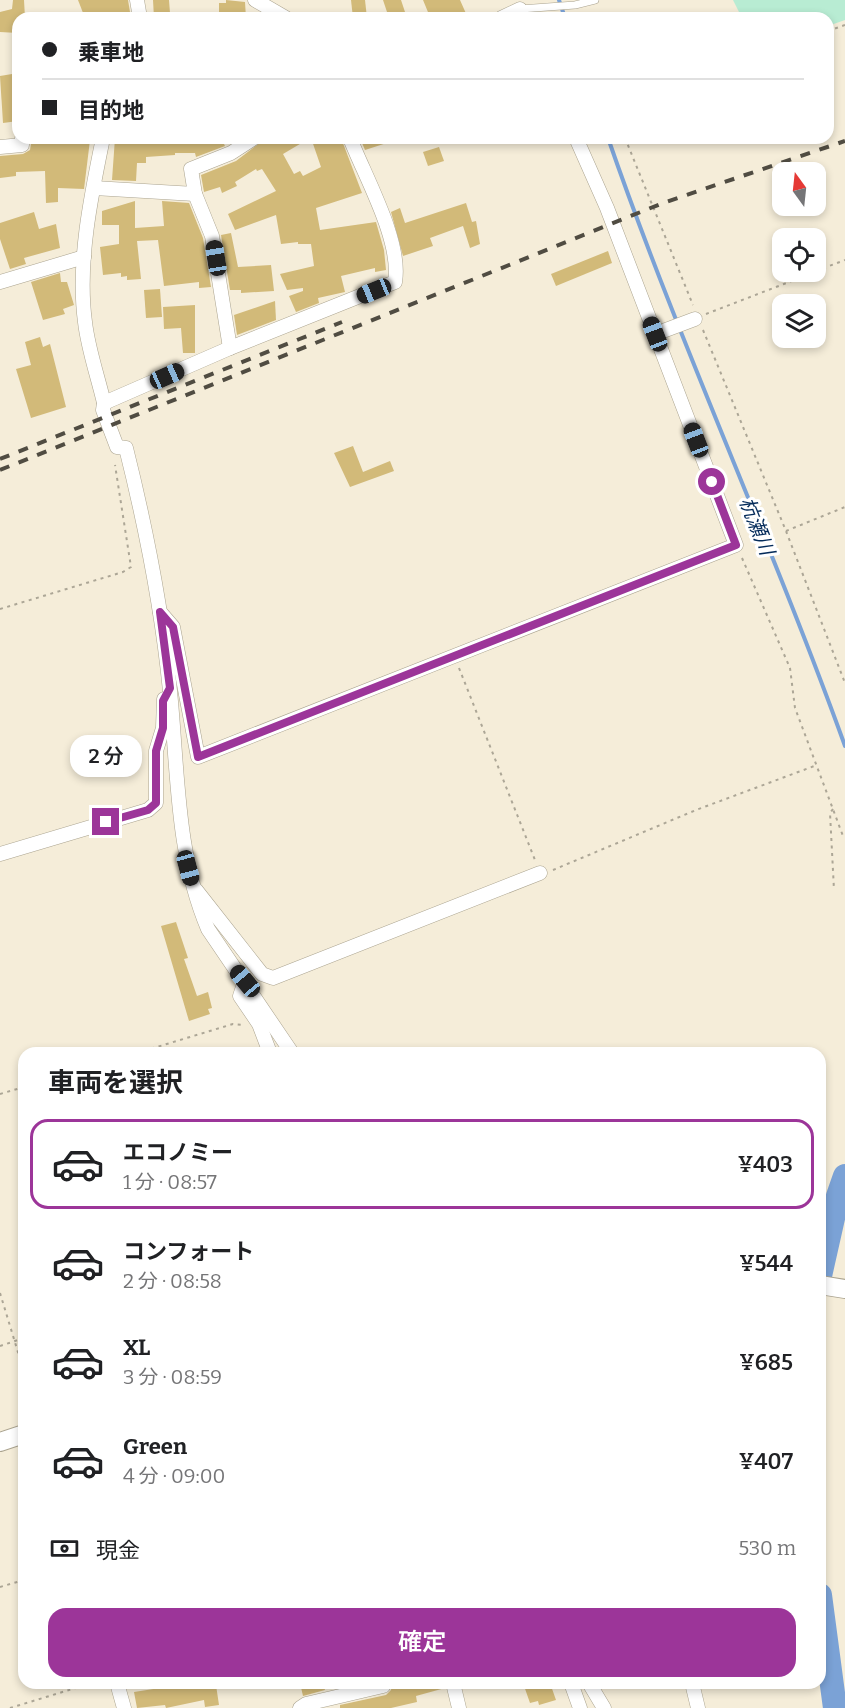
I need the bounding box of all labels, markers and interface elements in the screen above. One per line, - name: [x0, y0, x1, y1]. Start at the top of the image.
- text: 乗車地: [78, 39, 144, 66]
- text: 目的地: [78, 97, 144, 124]
- north arrow: [772, 162, 826, 216]
- map controls: [772, 162, 826, 348]
- button: locate: [772, 228, 826, 282]
- car: [204, 239, 228, 277]
- car: [354, 276, 394, 306]
- button: layers: [772, 294, 826, 348]
- car: [640, 314, 670, 354]
- car: [147, 360, 187, 392]
- car: [681, 420, 711, 460]
- route start: [698, 468, 725, 495]
- water label: 杭瀬川: [735, 494, 780, 560]
- callout: 2 分: [70, 735, 142, 777]
- text: 2 分: [89, 744, 123, 768]
- route end: [92, 808, 119, 835]
- car: [175, 848, 201, 888]
- car: [227, 961, 263, 1001]
- text: 車両を選択: [48, 1067, 183, 1099]
- icon: car: [51, 1137, 105, 1191]
- text: エコノミー: [123, 1139, 233, 1166]
- text: ¥403: [738, 1151, 793, 1178]
- text: 1 分 · 08:57: [123, 1170, 217, 1194]
- icon: car: [51, 1236, 105, 1290]
- text: コンフォート: [123, 1238, 254, 1265]
- text: ¥544: [739, 1250, 793, 1277]
- text: 2 分 · 08:58: [123, 1269, 222, 1293]
- text: XL: [123, 1334, 150, 1361]
- icon: car: [51, 1335, 105, 1389]
- text: ¥685: [739, 1349, 793, 1376]
- text: 3 分 · 08:59: [123, 1365, 222, 1389]
- text: Green: [123, 1433, 187, 1460]
- icon: car: [51, 1434, 105, 1488]
- text: ¥407: [739, 1448, 793, 1475]
- text: 4 分 · 09:00: [123, 1464, 225, 1488]
- icon: cash: [48, 1532, 81, 1565]
- text: 530 m: [738, 1536, 796, 1560]
- text: 現金: [96, 1537, 140, 1564]
- button: 確定: [48, 1608, 796, 1677]

